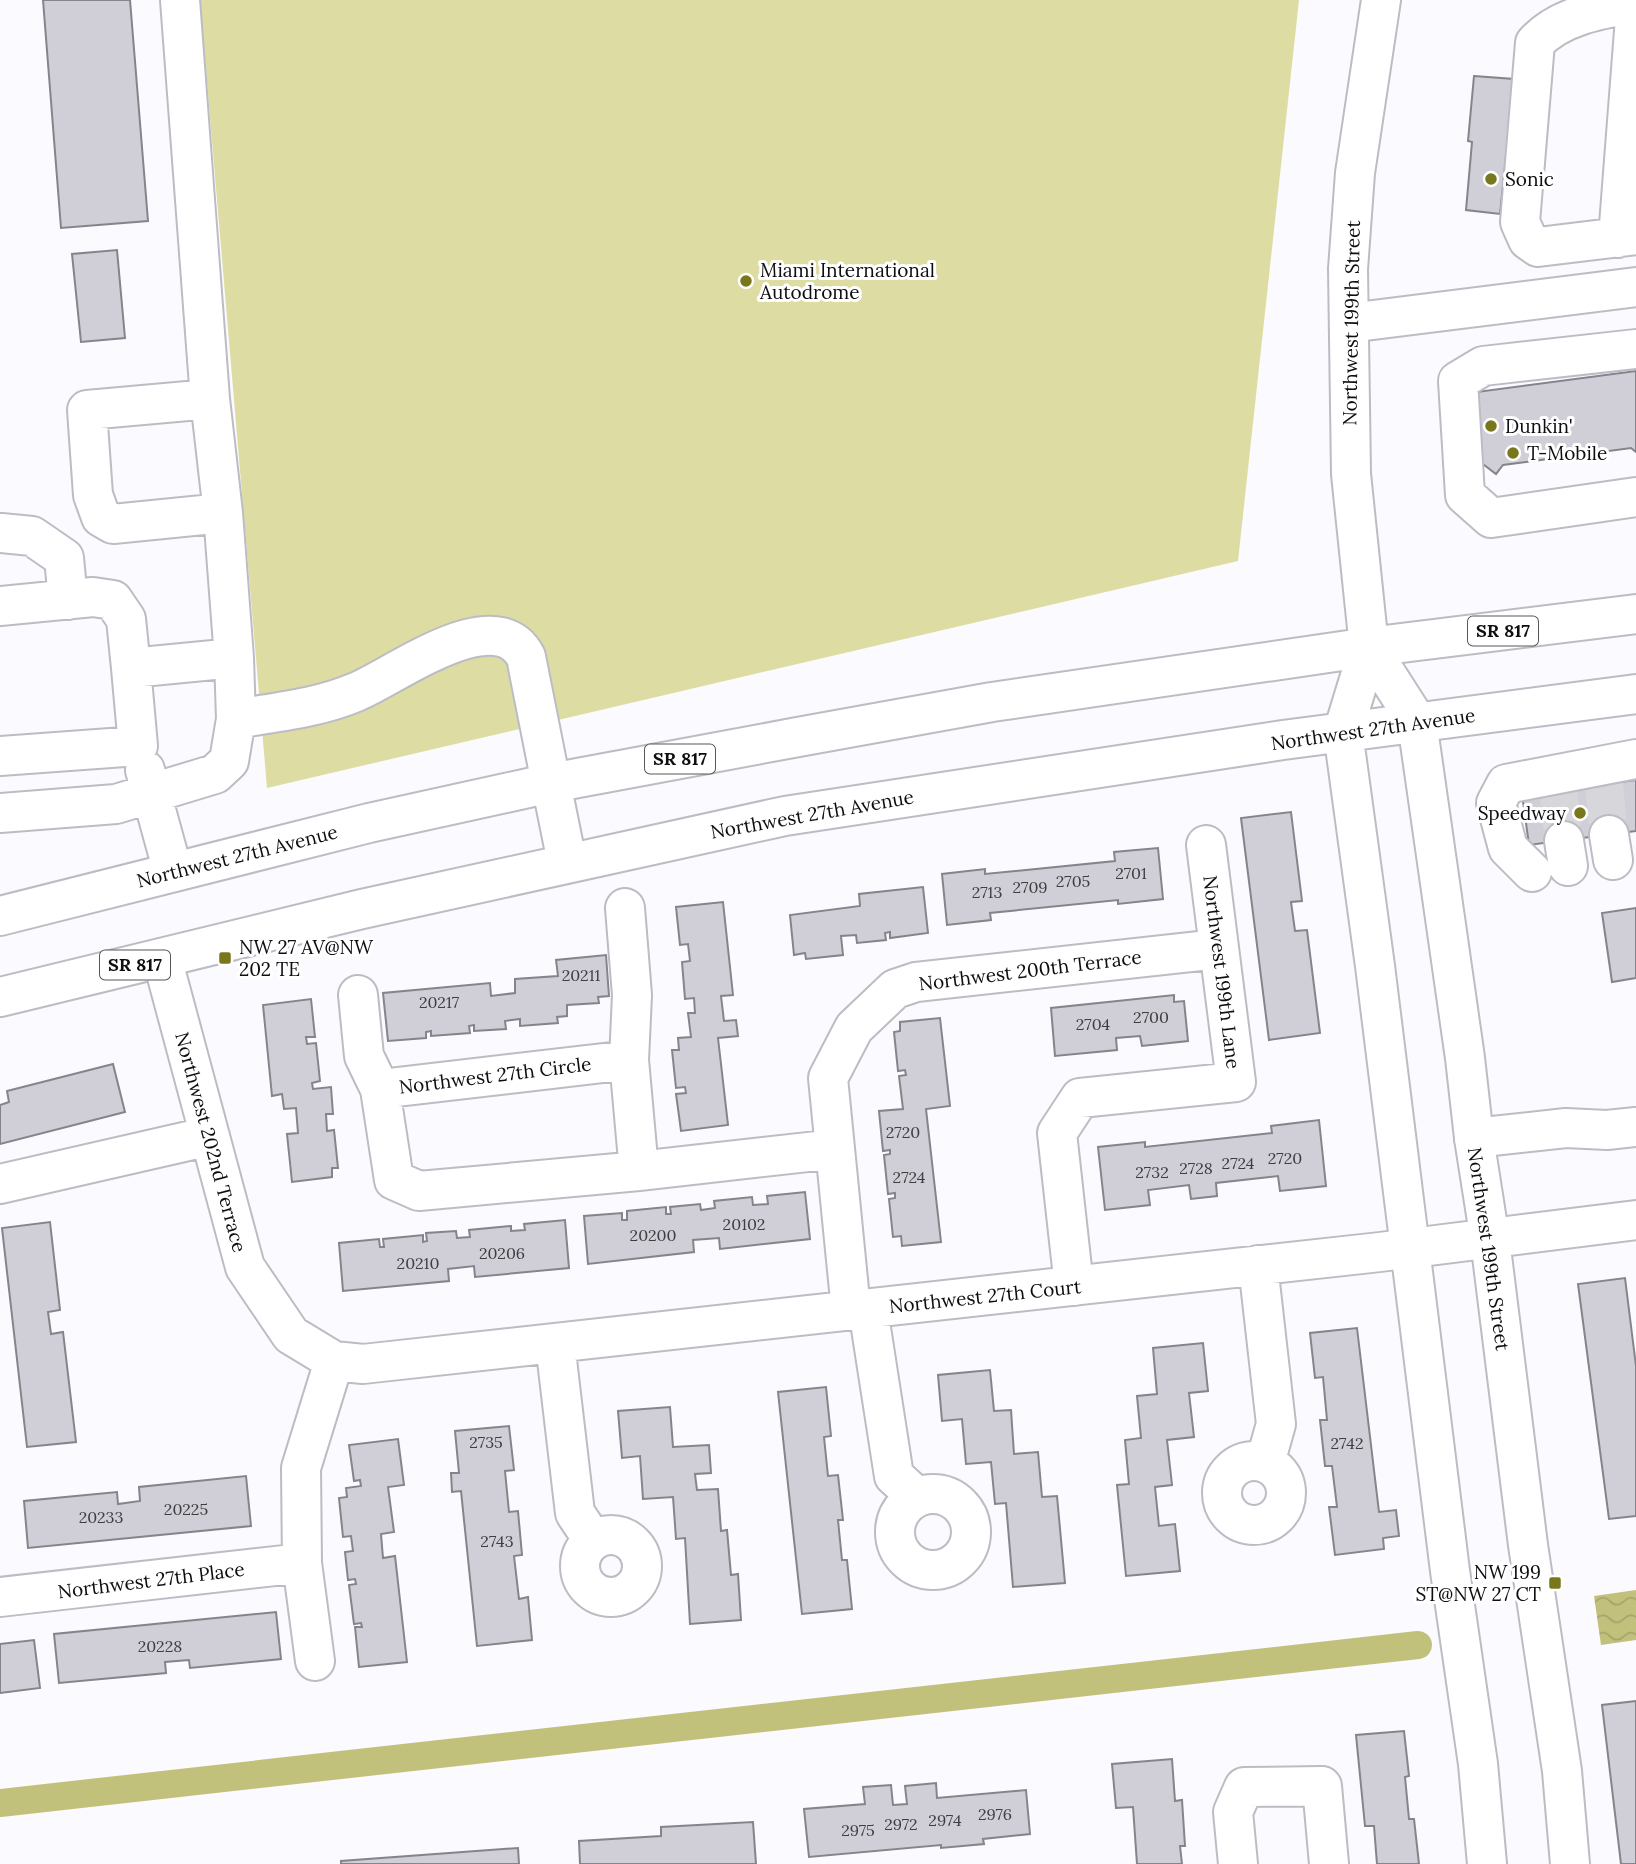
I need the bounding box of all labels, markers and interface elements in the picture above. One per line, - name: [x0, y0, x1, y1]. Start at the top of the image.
- place label: Sonic: [1505, 167, 1554, 191]
- marker: Sonic: [1483, 171, 1499, 187]
- street label: Northwest 199th Street: [1337, 220, 1365, 426]
- place label: Miami International Autodrome: [759, 258, 935, 304]
- marker: Miami International Autodrome: [738, 273, 754, 289]
- place label: Dunkin': [1505, 414, 1573, 438]
- marker: Dunkin': [1483, 418, 1499, 434]
- place label: T-Mobile: [1527, 441, 1607, 465]
- marker: T-Mobile: [1505, 445, 1521, 461]
- road number: SR 817: [1468, 616, 1538, 646]
- street label: Northwest 27th Avenue: [1269, 703, 1477, 755]
- road number: SR 817: [645, 744, 715, 774]
- street label: Northwest 27th Avenue: [708, 784, 916, 844]
- place label: Speedway: [1478, 801, 1566, 825]
- marker: Speedway: [1572, 805, 1588, 821]
- street label: Northwest 27th Avenue: [134, 819, 340, 893]
- house number: 2701: [1115, 863, 1147, 883]
- house number: 2705: [1056, 871, 1090, 891]
- street label: Northwest 199th Lane: [1198, 874, 1246, 1070]
- house number: 2709: [1012, 877, 1048, 897]
- house number: 2713: [972, 882, 1002, 902]
- place label: NW 27 AV@NW 202 TE: [239, 935, 374, 981]
- street label: Northwest 200th Terrace: [917, 944, 1143, 996]
- road number: SR 817: [100, 950, 170, 980]
- marker: NW 27 AV@NW 202 TE: [217, 950, 233, 966]
- house number: 20211: [562, 965, 601, 985]
- house number: 20217: [419, 992, 460, 1012]
- house number: 2700: [1133, 1007, 1169, 1027]
- house number: 2704: [1076, 1014, 1111, 1034]
- street label: Northwest 202nd Terrace: [170, 1029, 252, 1255]
- street label: Northwest 27th Circle: [397, 1051, 593, 1099]
- house number: 2720: [886, 1122, 920, 1142]
- street label: Northwest 199th Street: [1463, 1146, 1515, 1353]
- house number: 2720: [1268, 1148, 1302, 1168]
- house number: 2724: [1222, 1153, 1255, 1173]
- house number: 2728: [1179, 1158, 1213, 1178]
- house number: 2732: [1135, 1162, 1169, 1182]
- house number: 2724: [893, 1167, 926, 1187]
- house number: 20102: [723, 1214, 765, 1234]
- house number: 20200: [630, 1225, 676, 1245]
- house number: 20206: [479, 1243, 525, 1263]
- house number: 20210: [397, 1253, 439, 1273]
- street label: Northwest 27th Court: [888, 1274, 1083, 1318]
- house number: 2735: [469, 1432, 503, 1452]
- house number: 2742: [1330, 1433, 1364, 1453]
- house number: 20225: [164, 1499, 208, 1519]
- house number: 20233: [79, 1507, 123, 1527]
- house number: 2743: [480, 1531, 514, 1551]
- street label: Northwest 27th Place: [56, 1557, 246, 1603]
- place label: NW 199 ST@NW 27 CT: [1415, 1560, 1541, 1606]
- marker: NW 199 ST@NW 27 CT: [1547, 1575, 1563, 1591]
- house number: 20228: [138, 1636, 182, 1656]
- house number: 2976: [978, 1804, 1012, 1824]
- house number: 2974: [928, 1810, 962, 1830]
- house number: 2972: [884, 1814, 918, 1834]
- house number: 2975: [841, 1820, 875, 1840]

